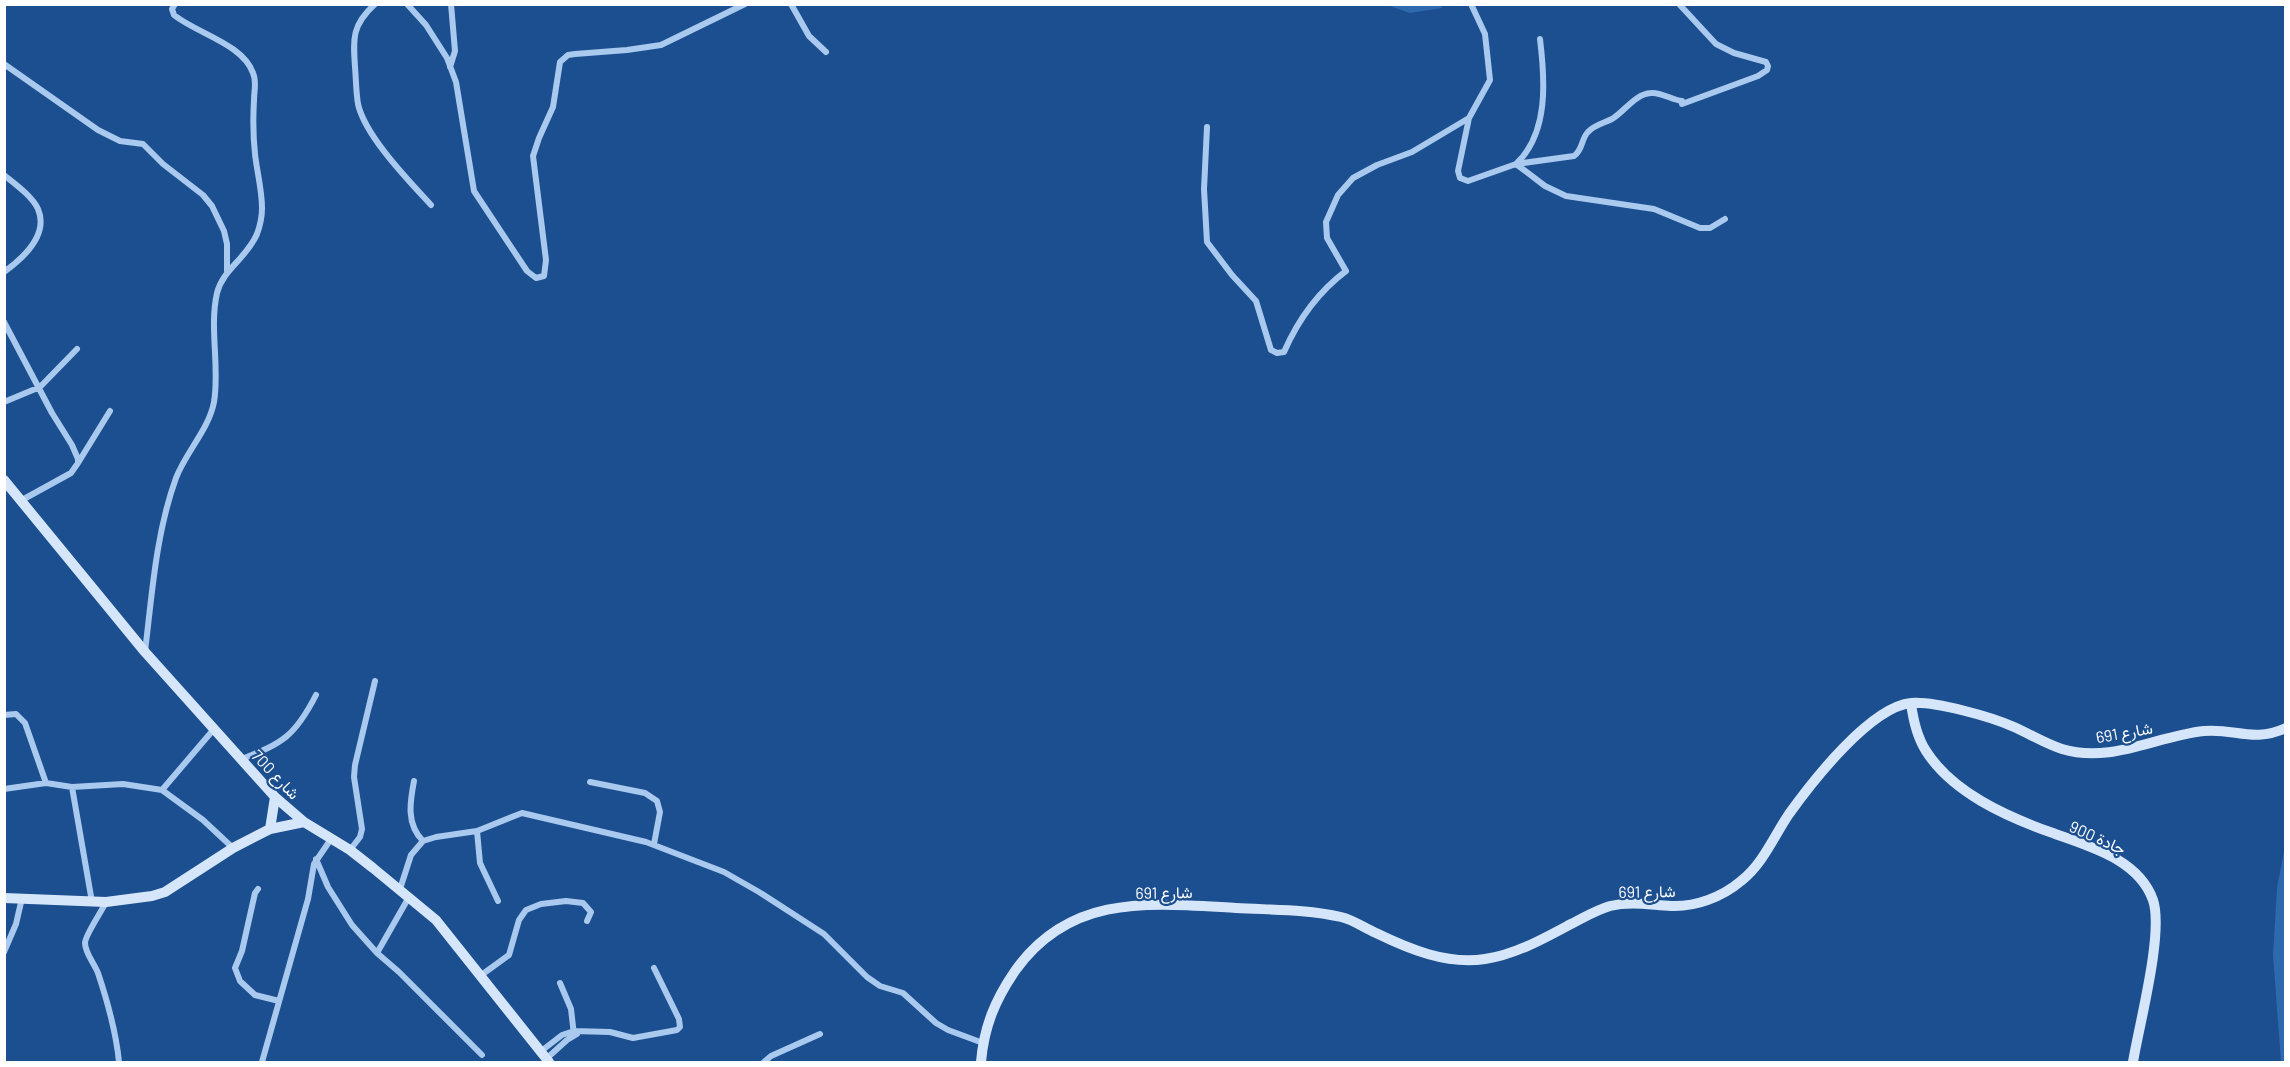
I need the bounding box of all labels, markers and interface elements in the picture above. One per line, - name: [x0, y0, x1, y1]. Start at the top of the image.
- street label: شارع 691: [2094, 718, 2154, 749]
- street label: شارع 700: [246, 745, 304, 805]
- street label: جادة 900: [2066, 816, 2129, 859]
- street label: شارع 691: [1618, 881, 1676, 904]
- street label: شارع 691: [1135, 882, 1193, 905]

